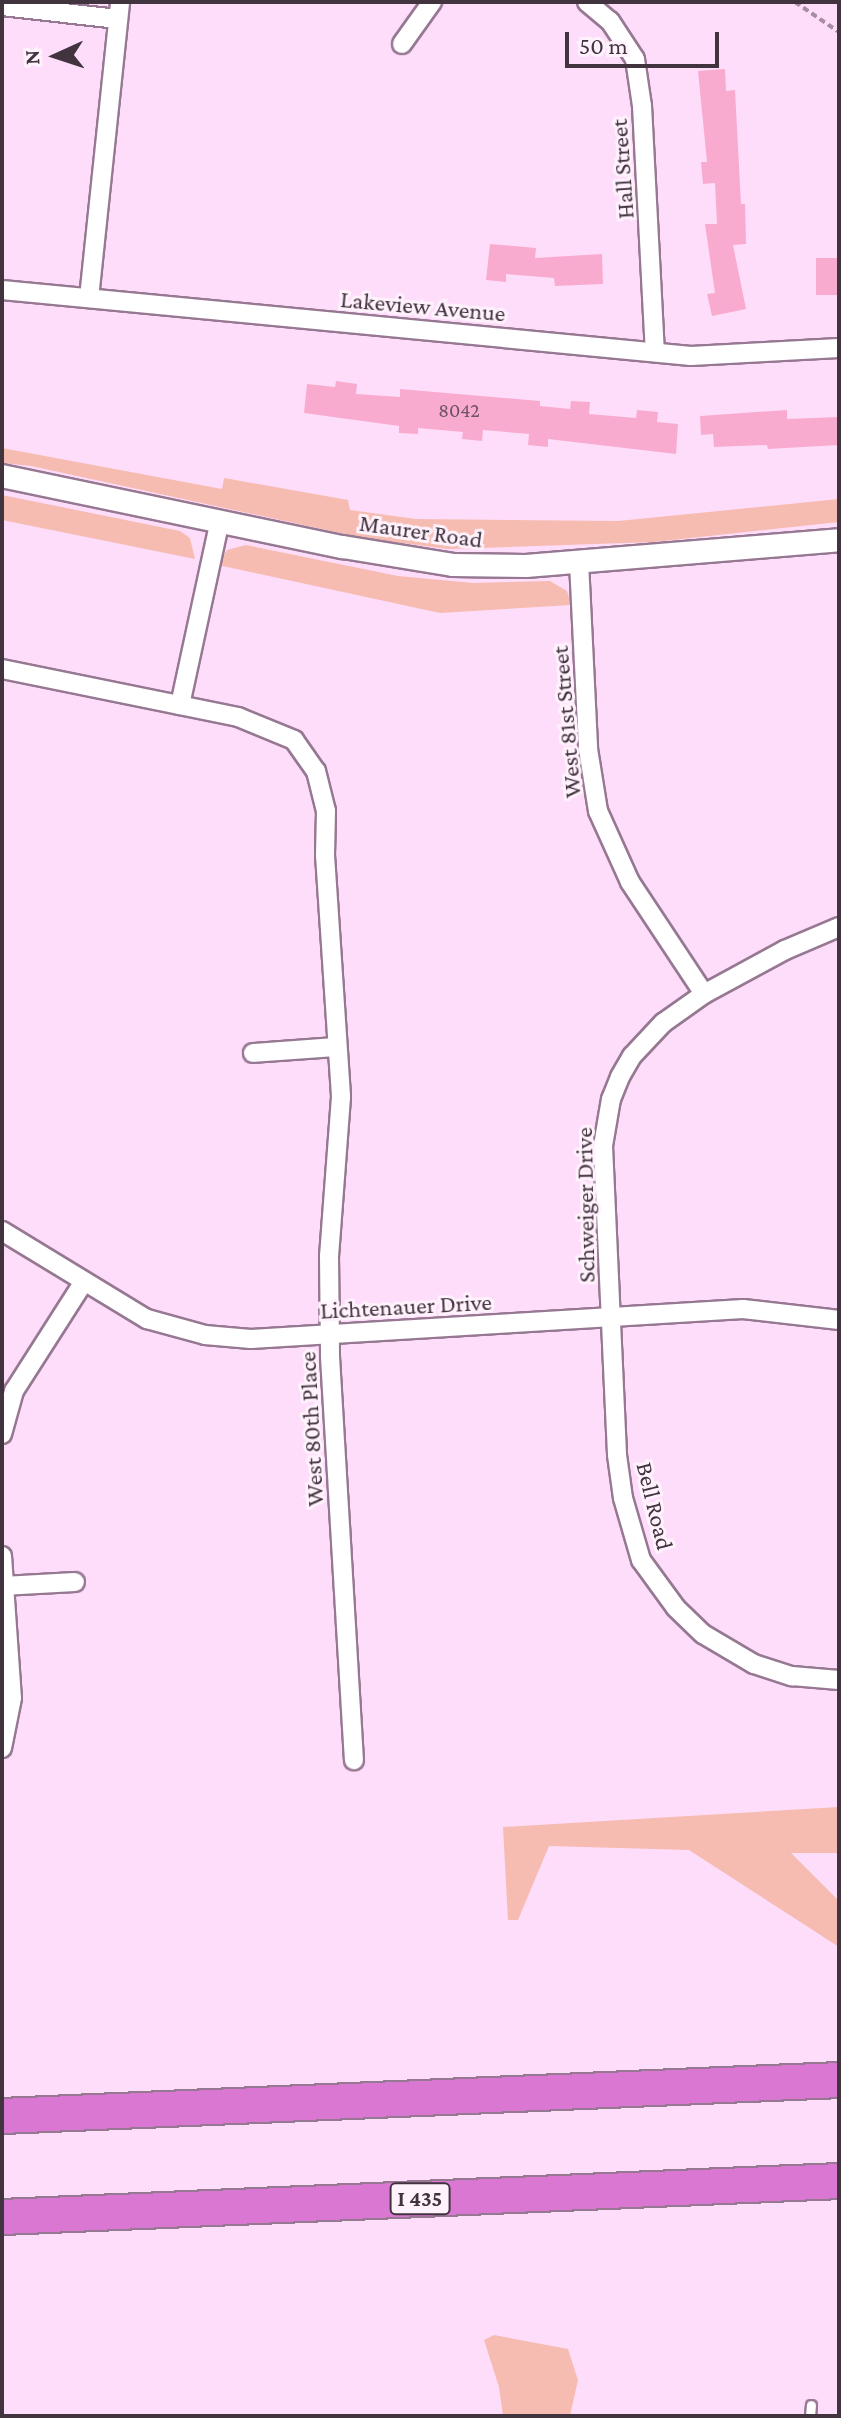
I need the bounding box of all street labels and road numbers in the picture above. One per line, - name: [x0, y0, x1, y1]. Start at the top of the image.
- street label: Hall Street: [604, 118, 640, 220]
- street label: Lakeview Avenue: [339, 284, 507, 328]
- street label: Maurer Road: [358, 508, 484, 554]
- street label: West 81st Street: [545, 645, 587, 799]
- street label: Schweiger Drive: [569, 1127, 601, 1283]
- street label: Lichtenauer Drive: [319, 1287, 493, 1325]
- street label: West 80th Place: [293, 1351, 329, 1507]
- street label: Bell Road: [630, 1459, 680, 1553]
- road number: I 435: [388, 2181, 452, 2217]

